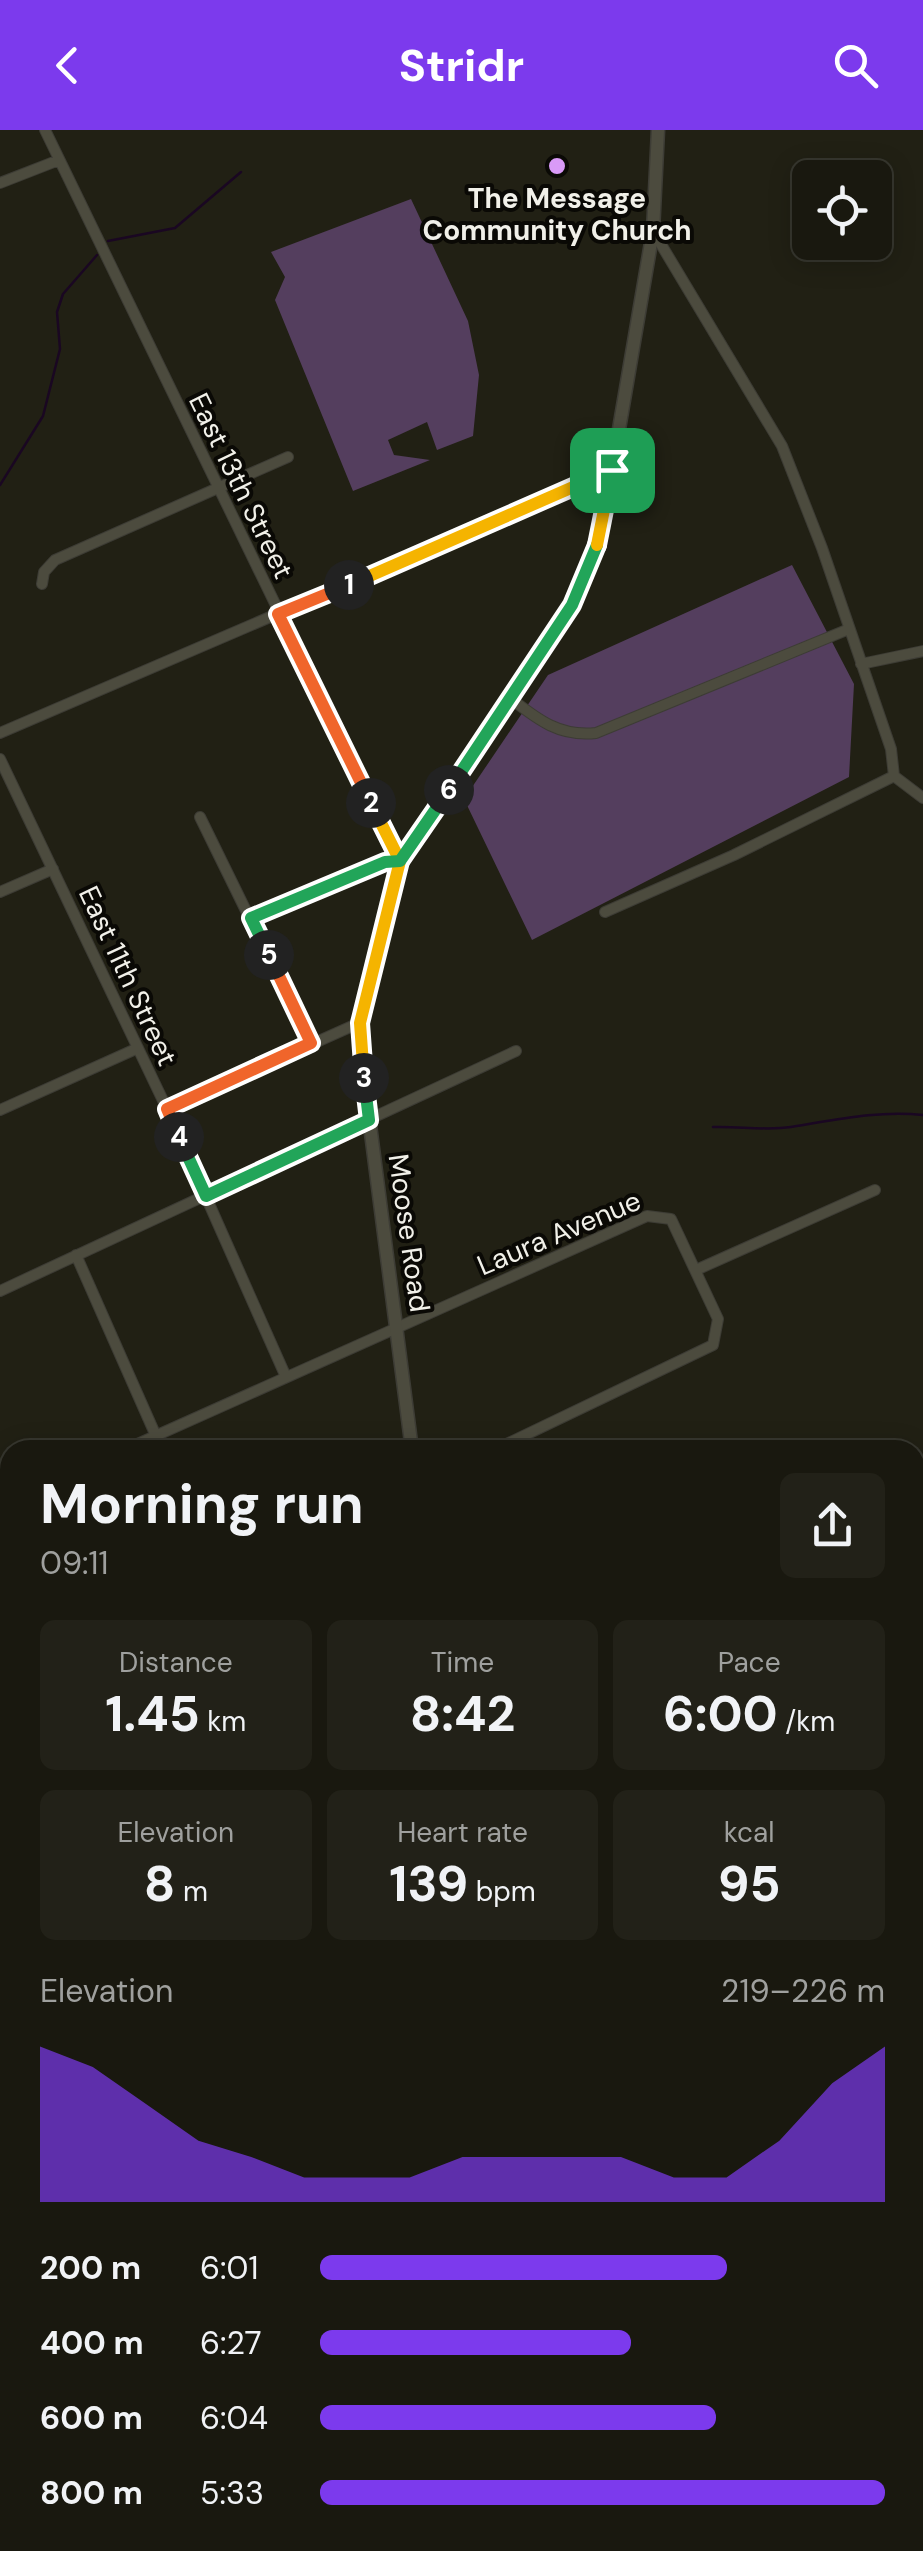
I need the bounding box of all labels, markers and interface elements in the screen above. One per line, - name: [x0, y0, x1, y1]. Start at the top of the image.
- text: Stridr: [399, 36, 524, 95]
- icon: back: [40, 38, 95, 93]
- icon: search: [828, 38, 883, 93]
- marker: The Message Community Church: [546, 155, 568, 177]
- map controls: [792, 160, 892, 260]
- button: locate: [792, 160, 892, 260]
- place label: The Message Community Church: [422, 180, 692, 249]
- street label: East 13th Street: [180, 387, 302, 585]
- pin: [570, 428, 655, 513]
- icon: arrive: [585, 443, 640, 498]
- pin: 1: [324, 560, 374, 610]
- text: 1: [344, 566, 354, 603]
- pin: 6: [424, 765, 474, 815]
- text: 6: [440, 771, 458, 808]
- pin: 2: [346, 778, 396, 828]
- text: 2: [363, 784, 379, 821]
- street label: East 11th Street: [70, 880, 186, 1072]
- pin: 5: [244, 930, 294, 980]
- text: 5: [260, 936, 278, 973]
- pin: 3: [339, 1053, 389, 1103]
- text: 3: [356, 1059, 372, 1096]
- pin: 4: [154, 1112, 204, 1162]
- text: 4: [170, 1118, 188, 1155]
- street label: Moose Road: [380, 1152, 438, 1314]
- street label: Laura Avenue: [472, 1182, 646, 1284]
- text: Morning run: [40, 1468, 364, 1540]
- button: share: [780, 1473, 885, 1578]
- text: 09:11: [40, 1542, 108, 1584]
- text: Distance: [119, 1644, 233, 1681]
- text: Time: [431, 1644, 494, 1681]
- text: Pace: [718, 1644, 781, 1681]
- text: 1.45: [105, 1681, 200, 1747]
- text: 8:42: [410, 1681, 515, 1747]
- text: 6:00: [663, 1681, 778, 1747]
- text: km: [200, 1703, 246, 1740]
- text: /km: [778, 1703, 835, 1740]
- text: Elevation: [117, 1814, 234, 1851]
- text: Heart rate: [397, 1814, 528, 1851]
- text: kcal: [724, 1814, 774, 1851]
- text: 8: [144, 1851, 175, 1917]
- text: 139: [389, 1851, 468, 1917]
- text: 95: [718, 1851, 781, 1917]
- text: m: [175, 1873, 208, 1910]
- text: bpm: [468, 1873, 536, 1910]
- text: Elevation: [40, 1970, 173, 2012]
- text: 219–226 m: [721, 1970, 885, 2012]
- text: 200 m: [40, 2247, 141, 2289]
- text: 6:01: [200, 2247, 258, 2289]
- text: 400 m: [40, 2322, 144, 2364]
- text: 6:27: [200, 2322, 262, 2364]
- text: 600 m: [40, 2397, 143, 2439]
- text: 6:04: [200, 2397, 268, 2439]
- text: 800 m: [40, 2472, 143, 2514]
- text: 5:33: [200, 2472, 264, 2514]

